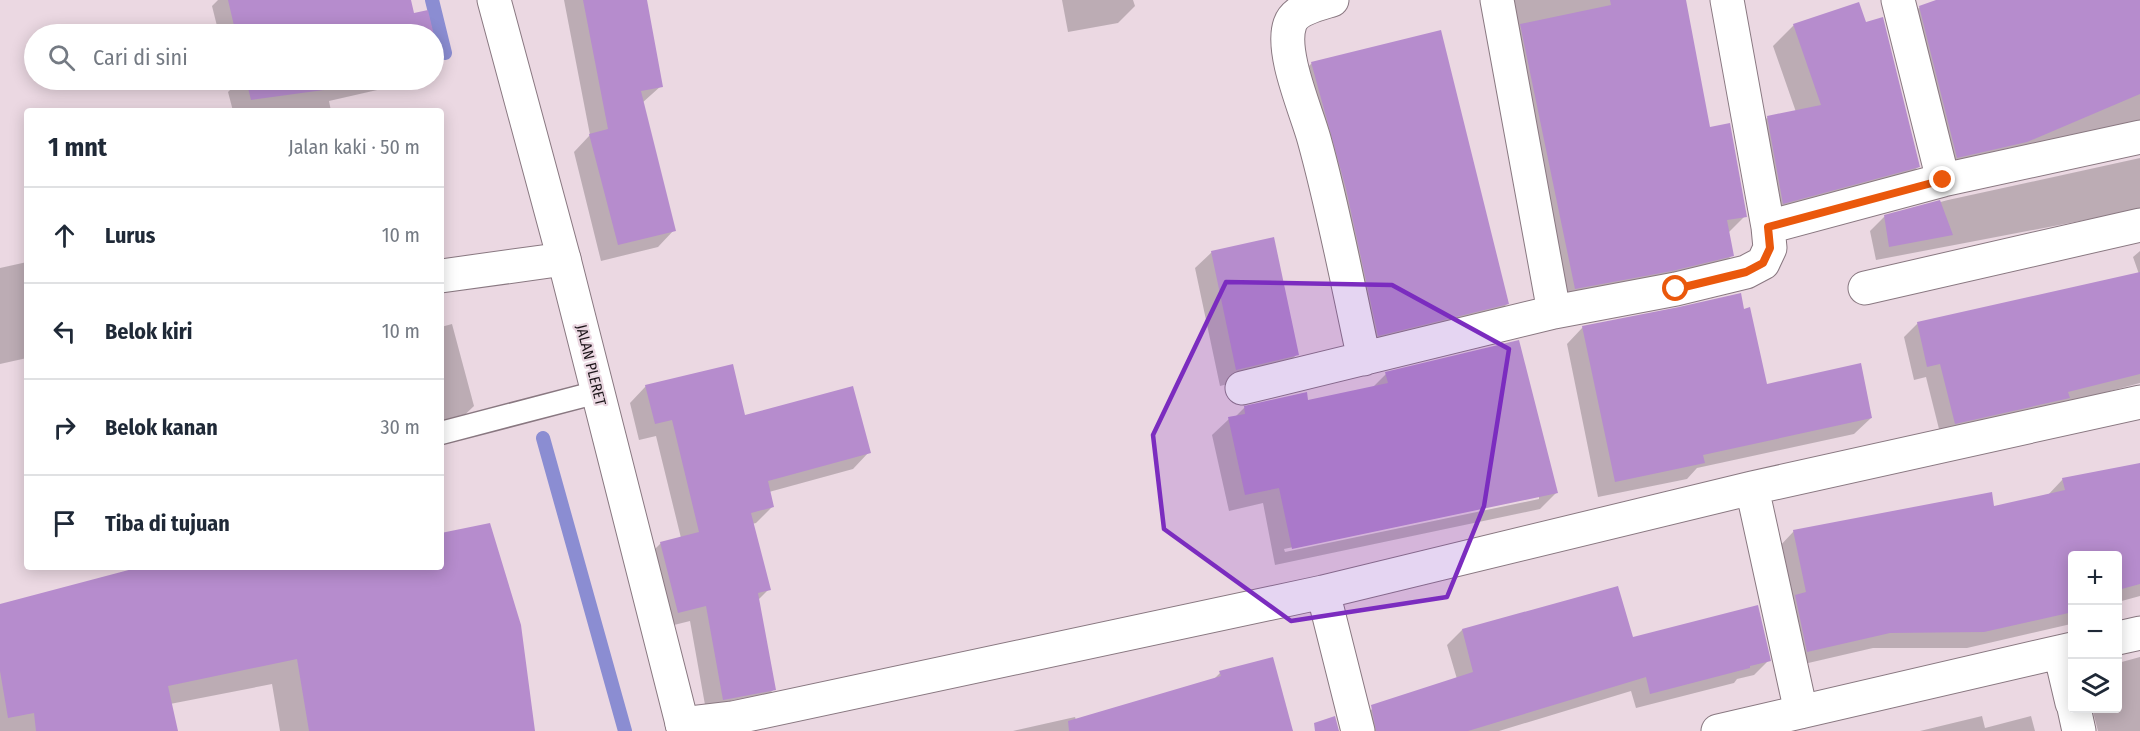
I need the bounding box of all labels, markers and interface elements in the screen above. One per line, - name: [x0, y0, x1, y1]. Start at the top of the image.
- search box: [24, 24, 444, 90]
- icon: search: [45, 41, 78, 74]
- text: Cari di sini: [93, 44, 188, 71]
- text: 1 mnt: [48, 132, 107, 163]
- text: Jalan kaki · 50 m: [288, 135, 420, 159]
- route end: [1929, 166, 1955, 192]
- icon: ahead: [48, 219, 81, 252]
- text: Lurus: [105, 222, 155, 249]
- text: 10 m: [382, 223, 420, 247]
- route start: [1662, 275, 1688, 301]
- icon: left: [48, 315, 81, 348]
- text: Belok kiri: [105, 318, 193, 345]
- text: 10 m: [382, 319, 420, 343]
- street label: JALAN PLERET: [572, 323, 610, 407]
- icon: right: [48, 411, 81, 444]
- text: Belok kanan: [105, 414, 218, 441]
- text: 30 m: [380, 415, 420, 439]
- icon: arrive: [48, 507, 81, 540]
- text: Tiba di tujuan: [105, 510, 230, 537]
- map controls: [2068, 551, 2122, 713]
- button: +: [2068, 551, 2122, 605]
- button: −: [2068, 605, 2122, 659]
- button: layers: [2068, 659, 2122, 713]

